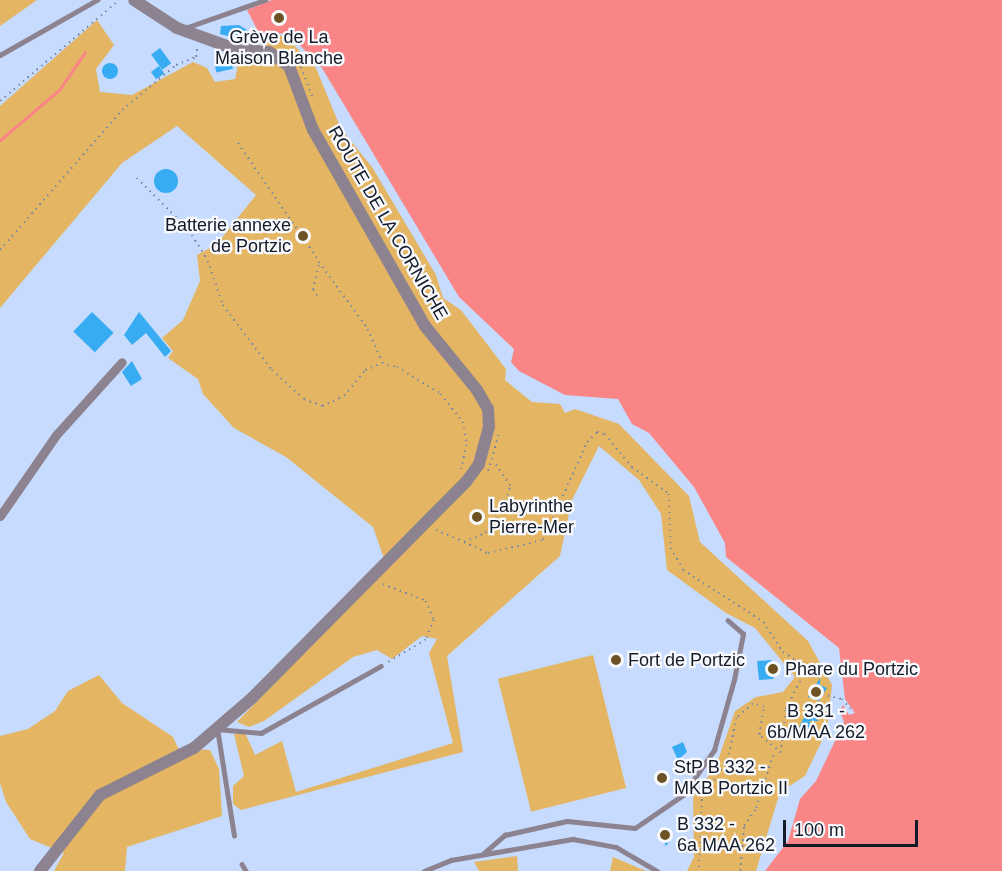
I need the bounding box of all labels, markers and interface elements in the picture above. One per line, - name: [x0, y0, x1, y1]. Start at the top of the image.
- marker: Grève de La Maison Blanche: [272, 11, 286, 25]
- place label: Grève de La Maison Blanche: [215, 27, 343, 70]
- street label: ROUTE DE LA CORNICHE: [323, 122, 453, 324]
- place label: Batterie annexe de Portzic: [165, 215, 291, 258]
- marker: Batterie annexe de Portzic: [296, 229, 310, 243]
- place label: Labyrinthe Pierre-Mer: [489, 496, 574, 538]
- marker: Labyrinthe Pierre-Mer: [470, 510, 484, 524]
- place label: Fort de Portzic: [628, 649, 745, 671]
- marker: Fort de Portzic: [609, 653, 623, 667]
- place label: Phare du Portzic: [785, 658, 918, 680]
- marker: Phare du Portzic: [766, 662, 780, 676]
- marker: B 331 - 6b/MAA 262: [809, 685, 823, 699]
- place label: B 331 - 6b/MAA 262: [766, 701, 866, 744]
- place label: StP B 332 - MKB Portzic II: [674, 757, 788, 800]
- marker: StP B 332 - MKB Portzic II: [655, 771, 669, 785]
- scale bar: [786, 808, 921, 846]
- place label: B 332 - 6a MAA 262: [677, 814, 776, 856]
- text: 100 m: [794, 820, 844, 840]
- marker: B 332 - 6a MAA 262: [658, 828, 672, 842]

